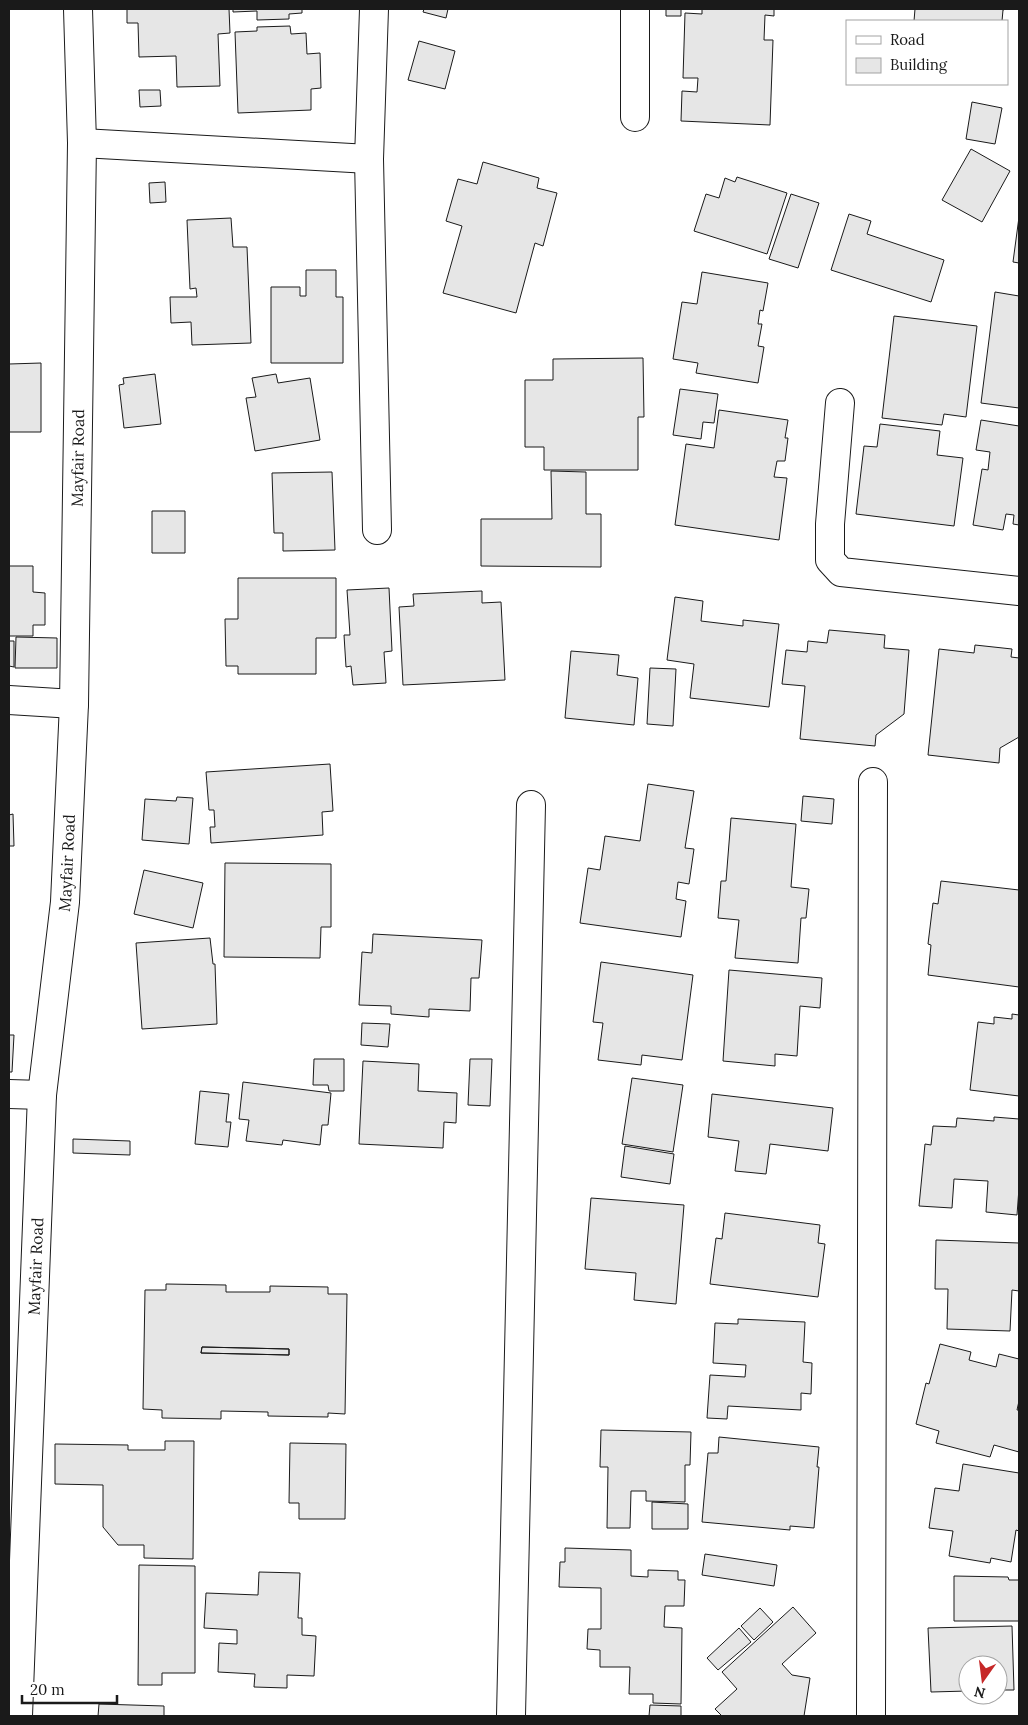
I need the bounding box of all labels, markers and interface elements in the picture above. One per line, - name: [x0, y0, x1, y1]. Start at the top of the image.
- legend: [846, 20, 1008, 85]
- text: Road: [890, 30, 925, 49]
- text: Building: [890, 55, 948, 74]
- street label: Mayfair Road: [67, 409, 88, 507]
- street label: Mayfair Road: [54, 813, 79, 913]
- street label: Mayfair Road: [23, 1217, 47, 1316]
- north arrow: [958, 1655, 1008, 1705]
- scale bar: [22, 1672, 118, 1704]
- text: 20 m: [30, 1680, 65, 1699]
- text: N: [972, 1683, 987, 1703]

